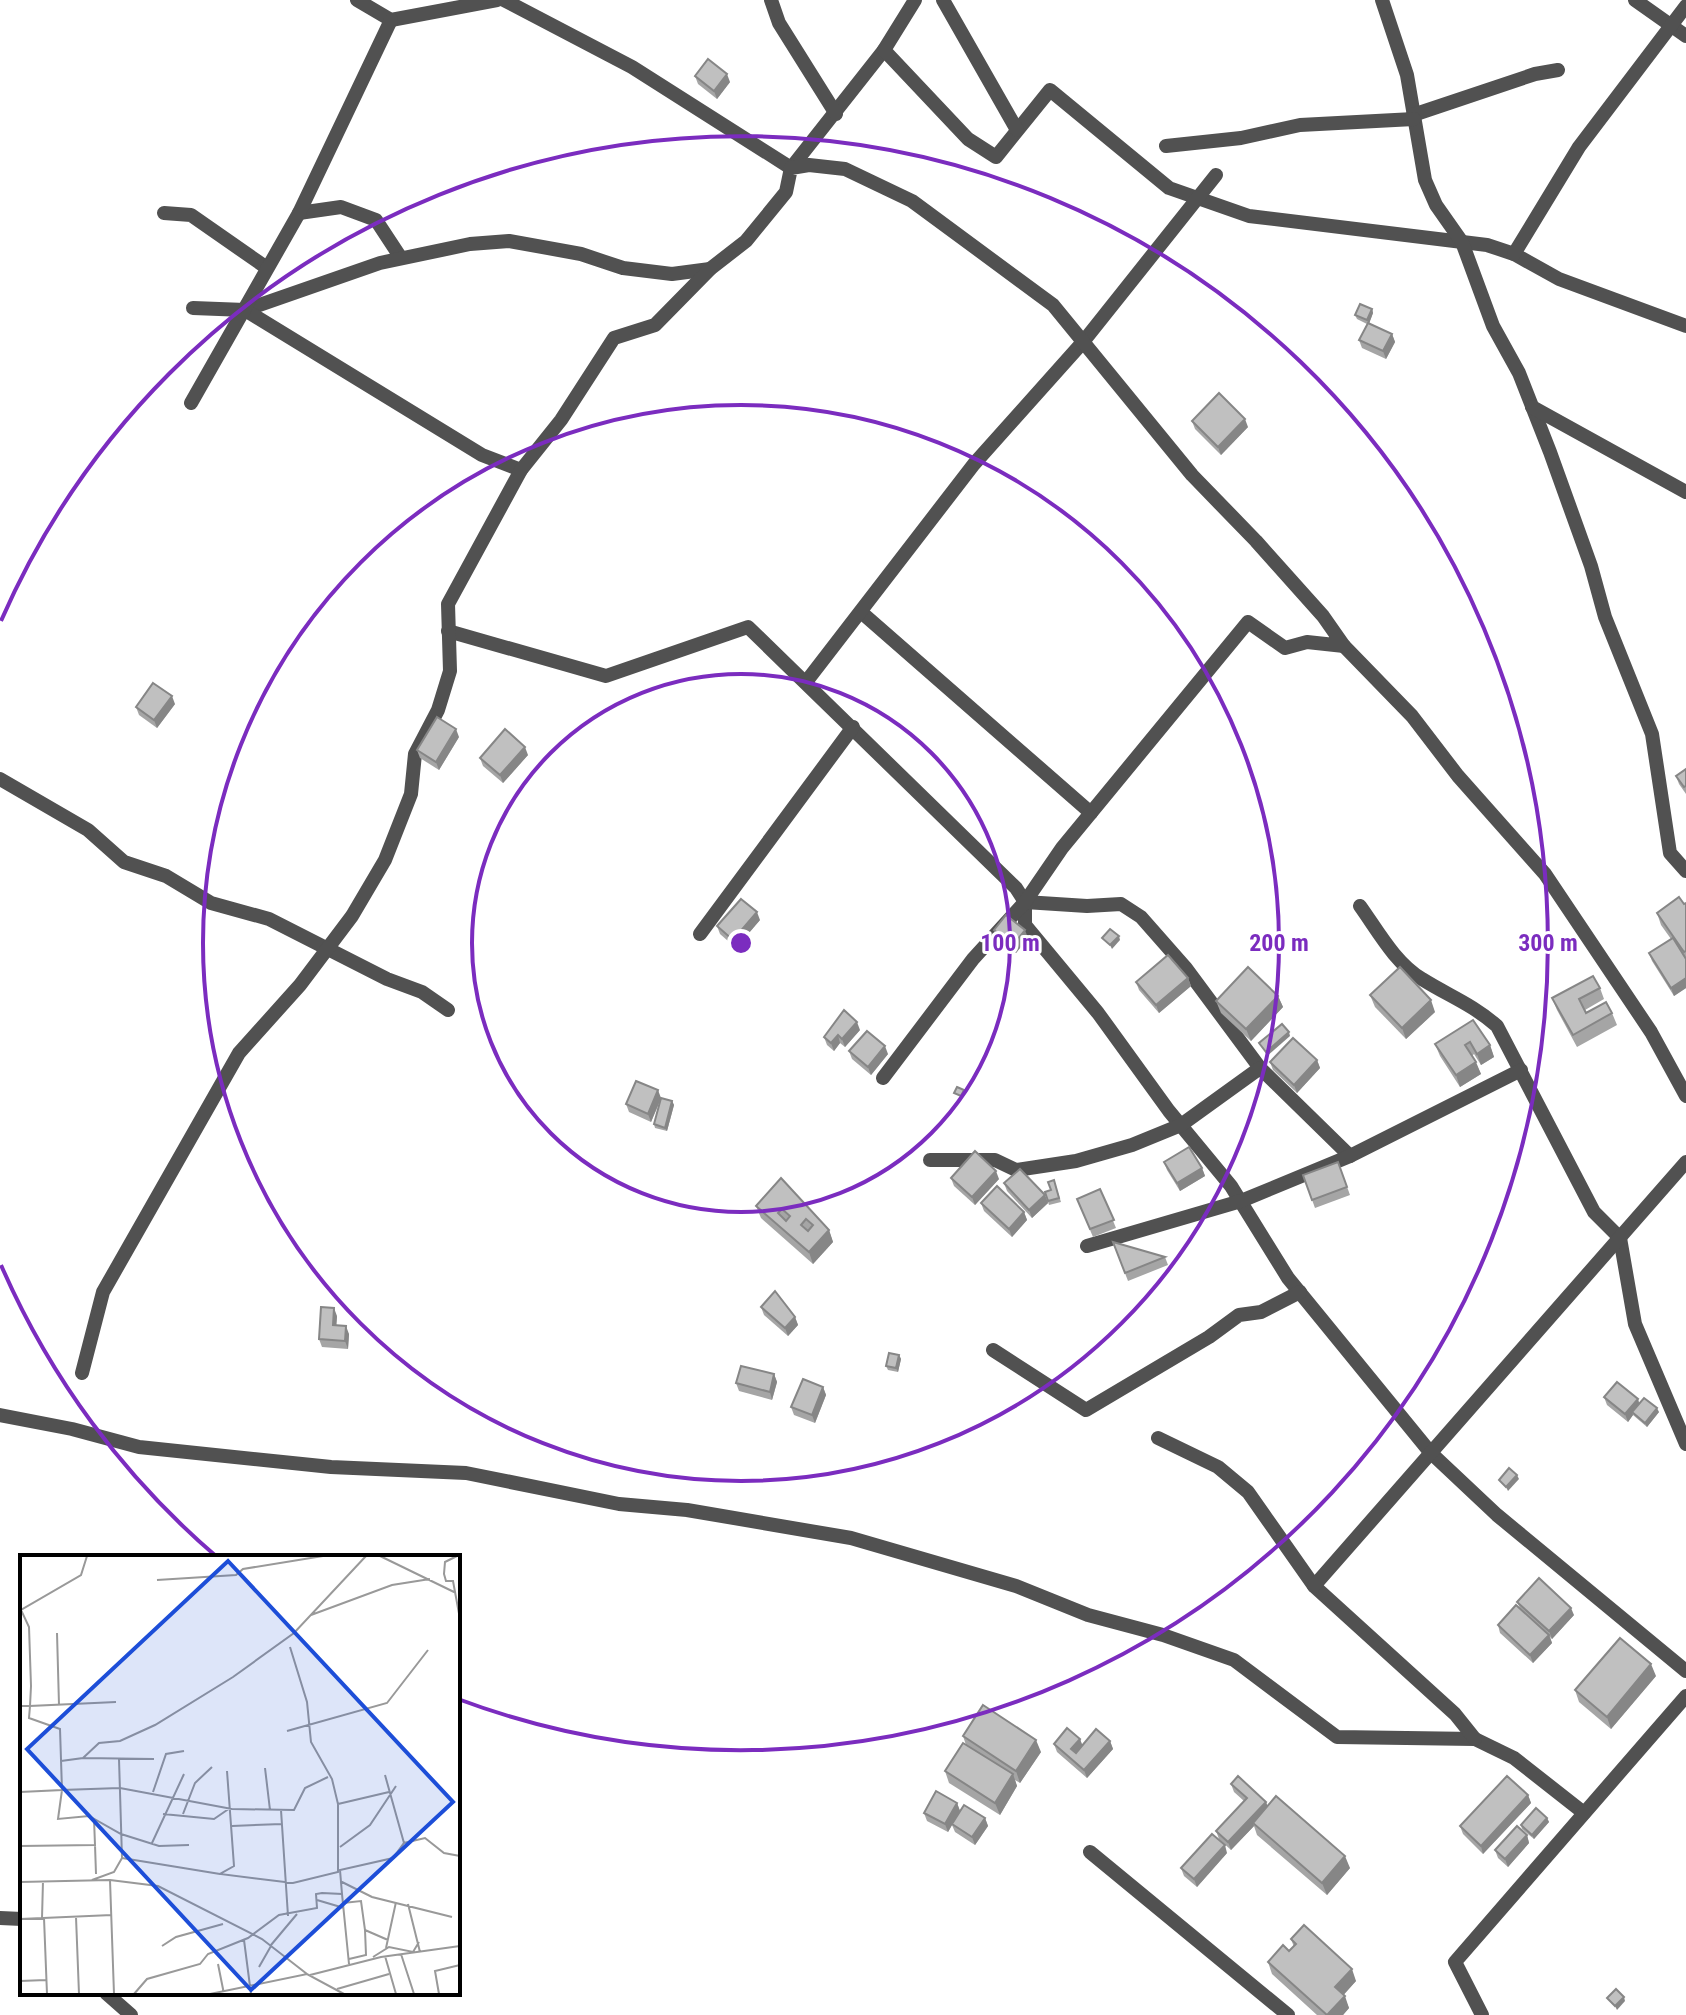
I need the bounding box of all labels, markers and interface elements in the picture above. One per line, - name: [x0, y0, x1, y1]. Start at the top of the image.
- centre of rings: [727, 929, 755, 957]
- text: 100 m: [980, 929, 1040, 957]
- text: 200 m: [1249, 929, 1309, 957]
- text: 300 m: [1518, 929, 1578, 957]
- inset map: [20, 1555, 460, 1995]

